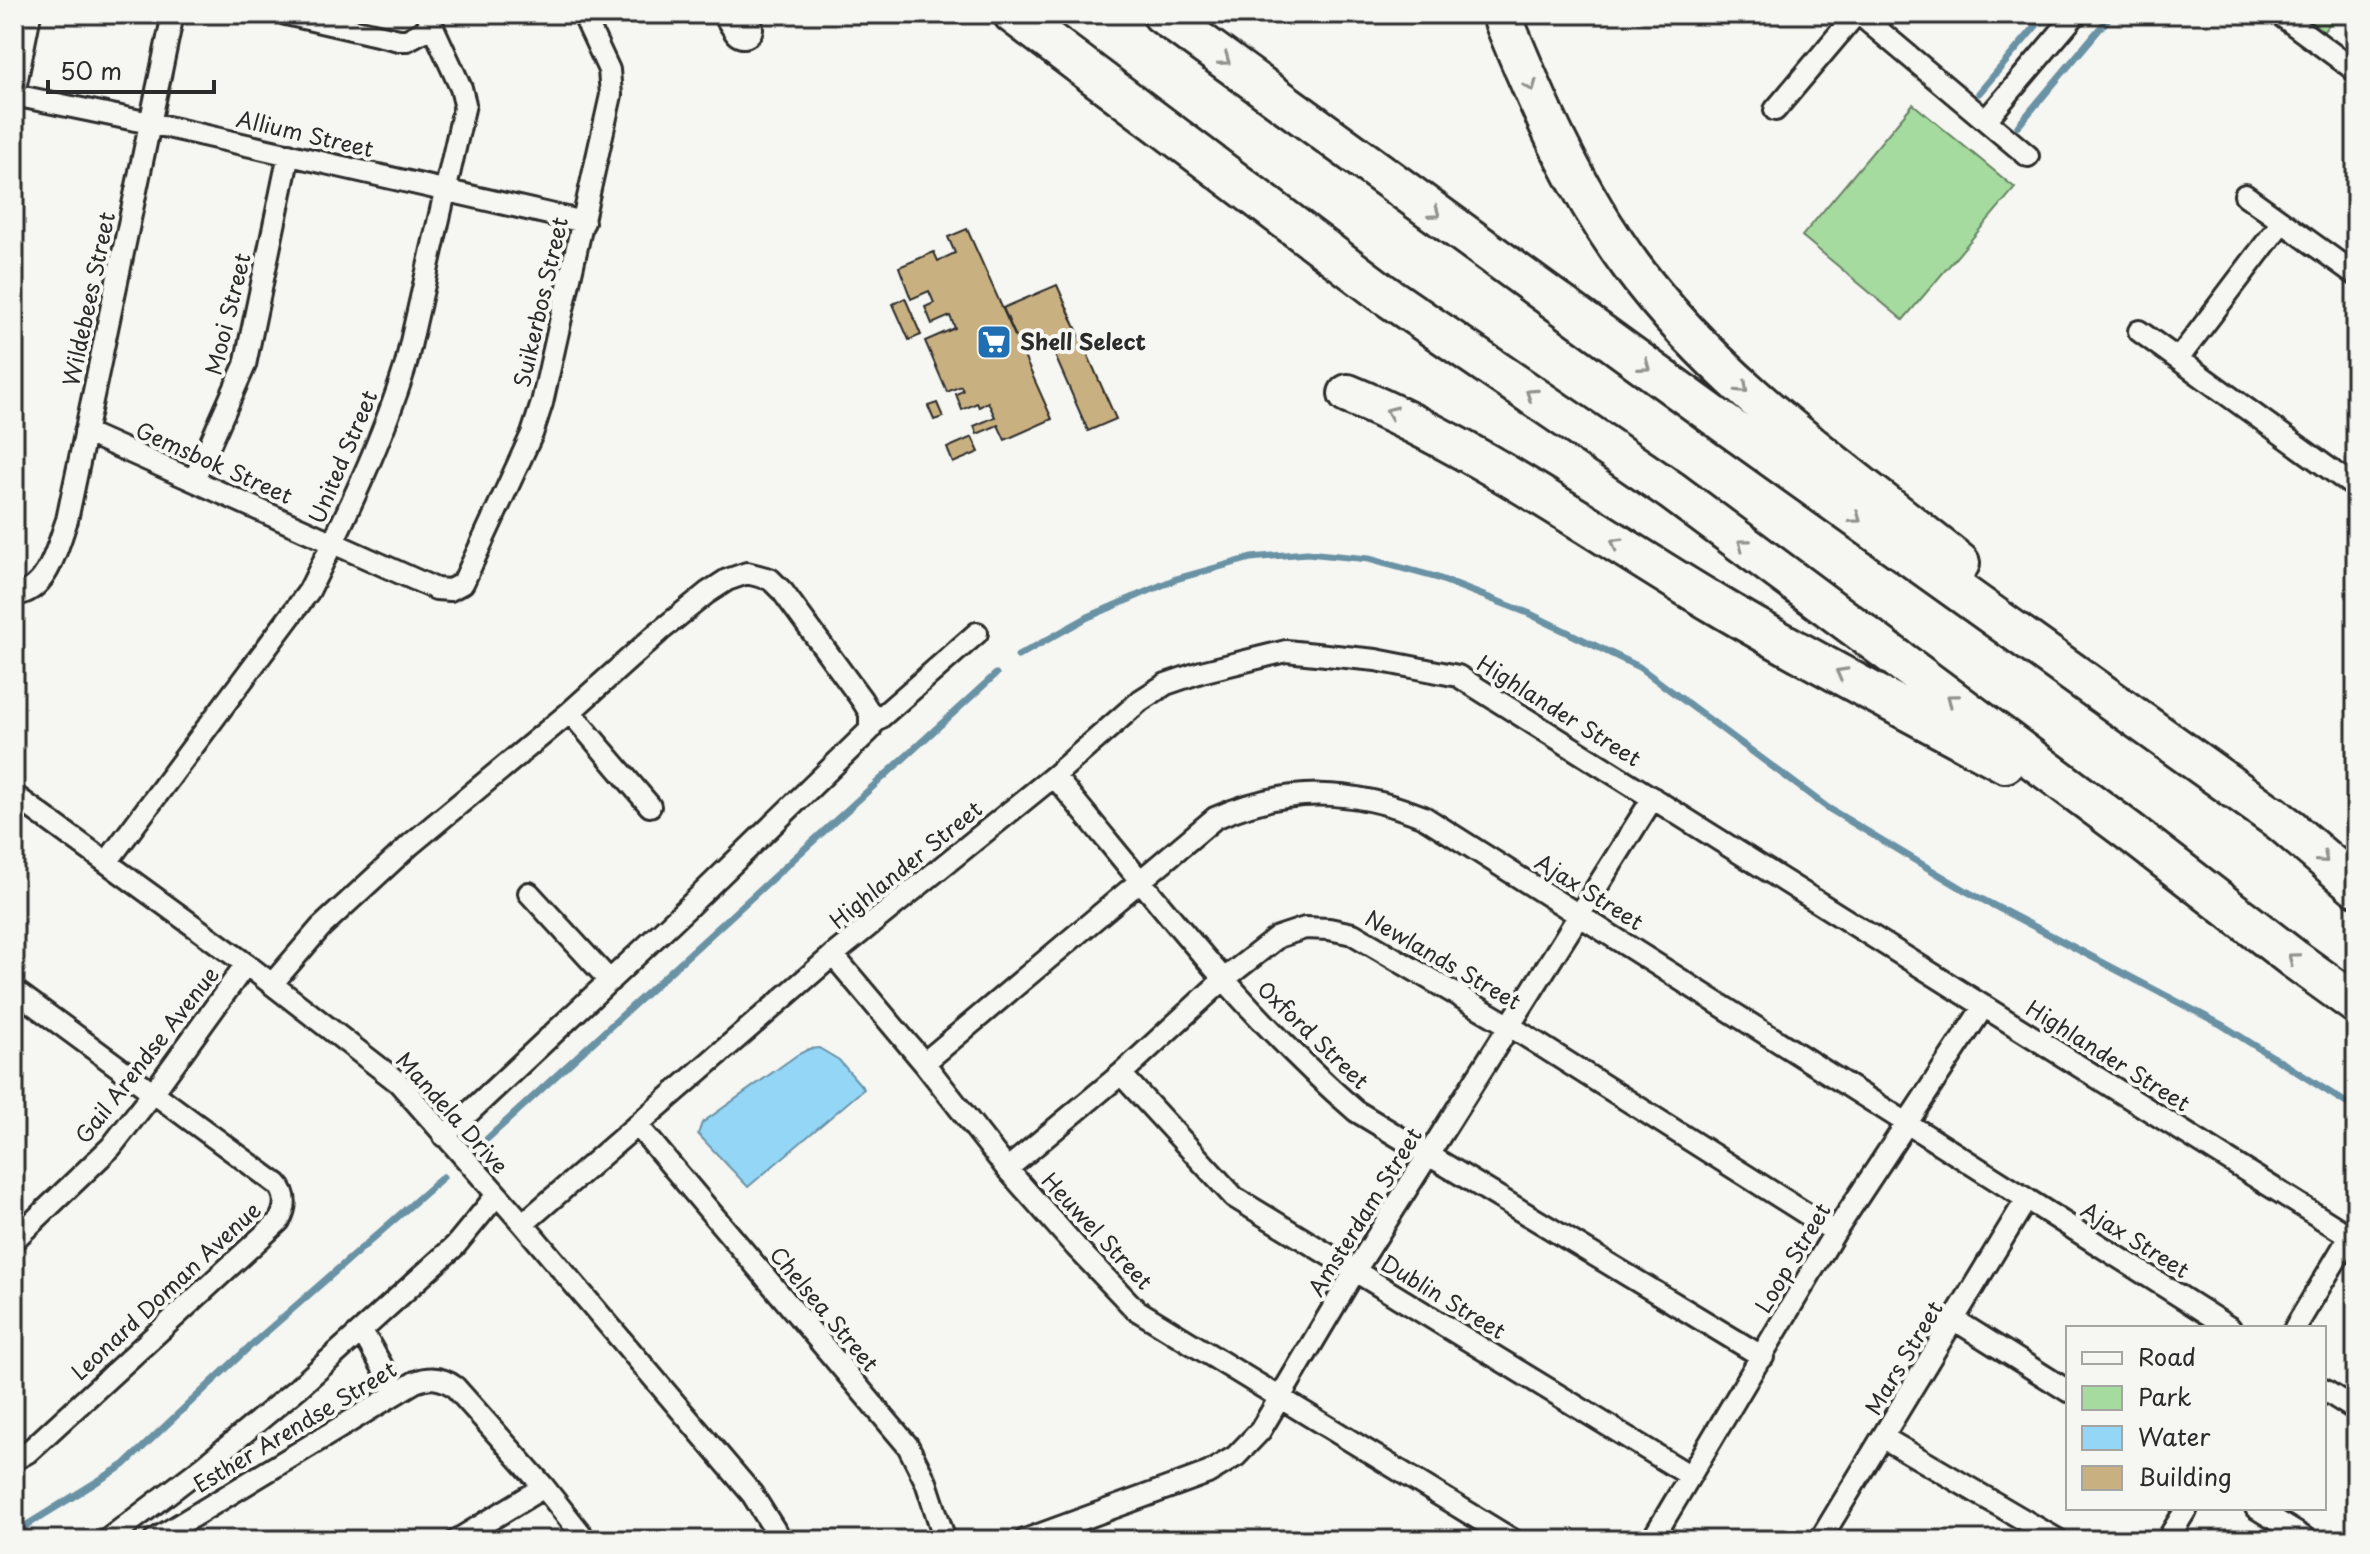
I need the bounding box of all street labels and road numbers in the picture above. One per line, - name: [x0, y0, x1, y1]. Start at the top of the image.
- street label: Allium Street: [233, 101, 377, 164]
- street label: Wildebees Street: [53, 209, 122, 389]
- street label: Suikerbos Street: [504, 213, 575, 390]
- street label: Mooi Street: [195, 249, 258, 378]
- street label: United Street: [299, 385, 385, 528]
- street label: Gemsbok Street: [131, 412, 298, 511]
- street label: Highlander Street: [1471, 646, 1648, 774]
- street label: Highlander Street: [822, 792, 988, 936]
- street label: Ajax Street: [1529, 844, 1650, 937]
- street label: Newlands Street: [1360, 901, 1528, 1017]
- street label: Gail Arendse Avenue: [66, 958, 226, 1150]
- street label: Oxford Street: [1251, 972, 1377, 1096]
- street label: Highlander Street: [2020, 991, 2197, 1119]
- street label: Mandela Drive: [389, 1044, 517, 1180]
- street label: Amsterdam Street: [1298, 1120, 1429, 1302]
- street label: Heuwel Street: [1035, 1164, 1161, 1296]
- street label: Ajax Street: [2075, 1192, 2196, 1285]
- street label: Leonard Doman Avenue: [63, 1193, 267, 1387]
- street label: Loop Street: [1746, 1196, 1838, 1319]
- street label: Chelsea Street: [763, 1238, 888, 1378]
- street label: Dublin Street: [1375, 1245, 1513, 1346]
- street label: Mars Street: [1856, 1294, 1950, 1420]
- street label: Esther Arendse Street: [187, 1352, 402, 1499]

